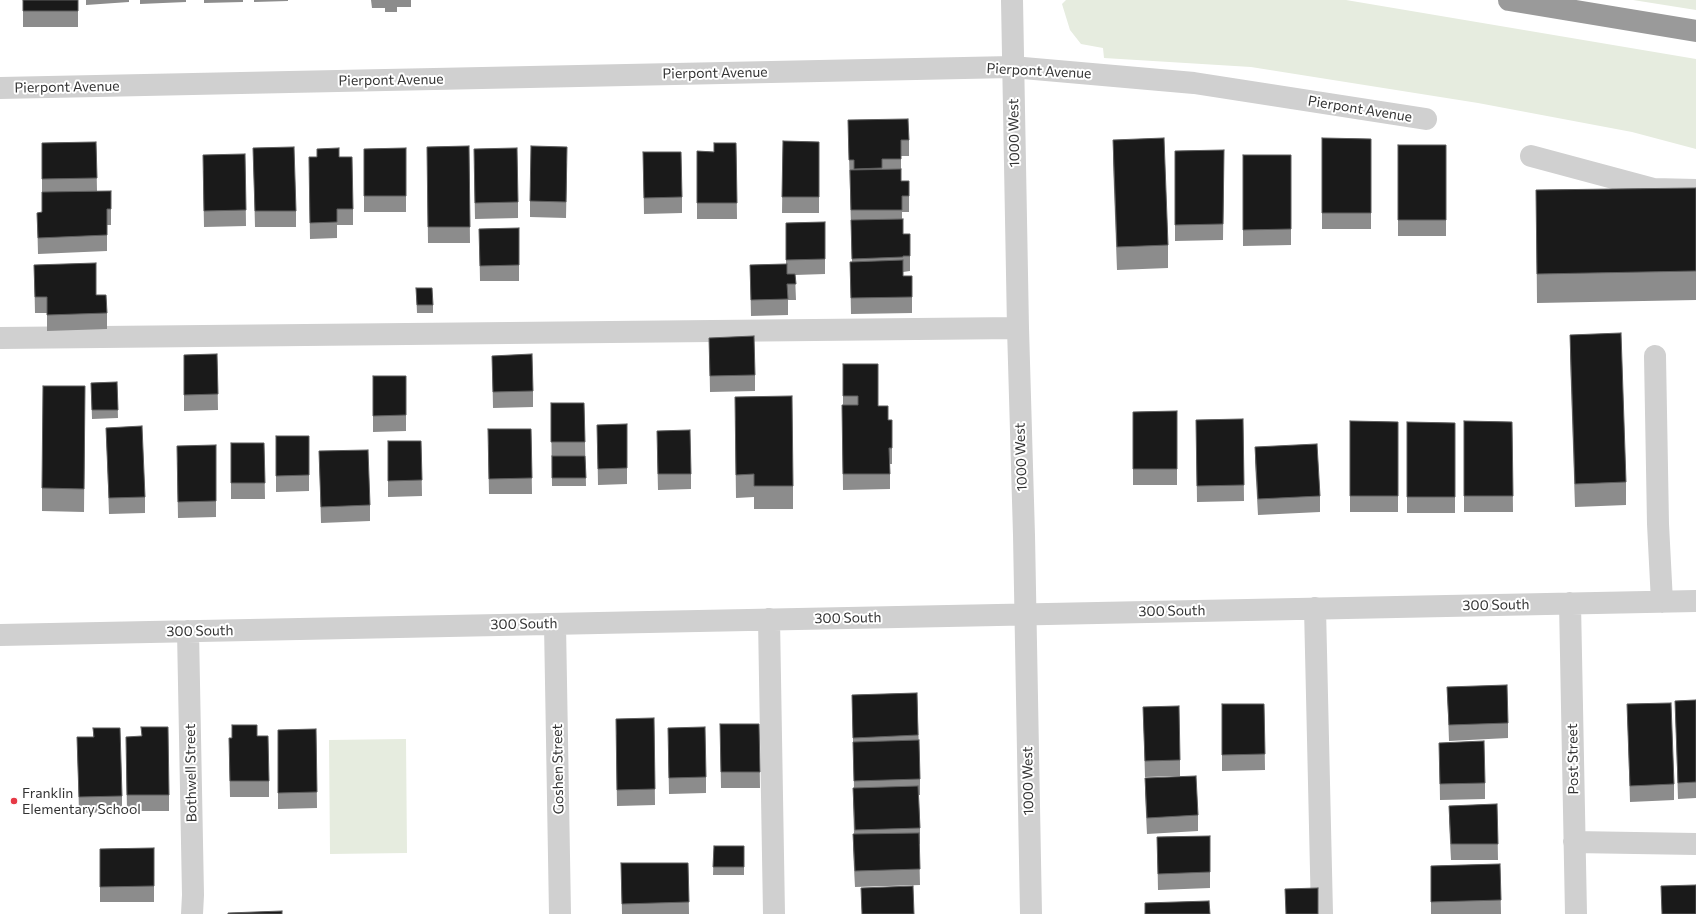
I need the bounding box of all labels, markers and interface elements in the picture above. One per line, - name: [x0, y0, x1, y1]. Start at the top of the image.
- street label: Pierpont Avenue: [986, 60, 1092, 82]
- street label: Pierpont Avenue: [662, 64, 768, 82]
- street label: Pierpont Avenue: [338, 71, 444, 89]
- street label: Pierpont Avenue: [14, 78, 120, 96]
- street label: Pierpont Avenue: [1307, 92, 1413, 126]
- street label: 1000 West: [1005, 98, 1023, 168]
- street label: 1000 West: [1011, 422, 1031, 492]
- street label: 300 South: [1462, 596, 1530, 614]
- street label: 300 South: [1138, 602, 1206, 620]
- street label: 300 South: [814, 609, 882, 627]
- street label: 300 South: [490, 615, 558, 633]
- street label: 300 South: [166, 622, 234, 640]
- street label: Post Street: [1564, 723, 1582, 795]
- street label: Bothwell Street: [182, 724, 200, 822]
- street label: Goshen Street: [549, 724, 567, 814]
- street label: 1000 West: [1019, 746, 1037, 816]
- place label: Franklin Elementary School: [22, 785, 141, 818]
- marker: Franklin Elementary School: [9, 796, 19, 806]

